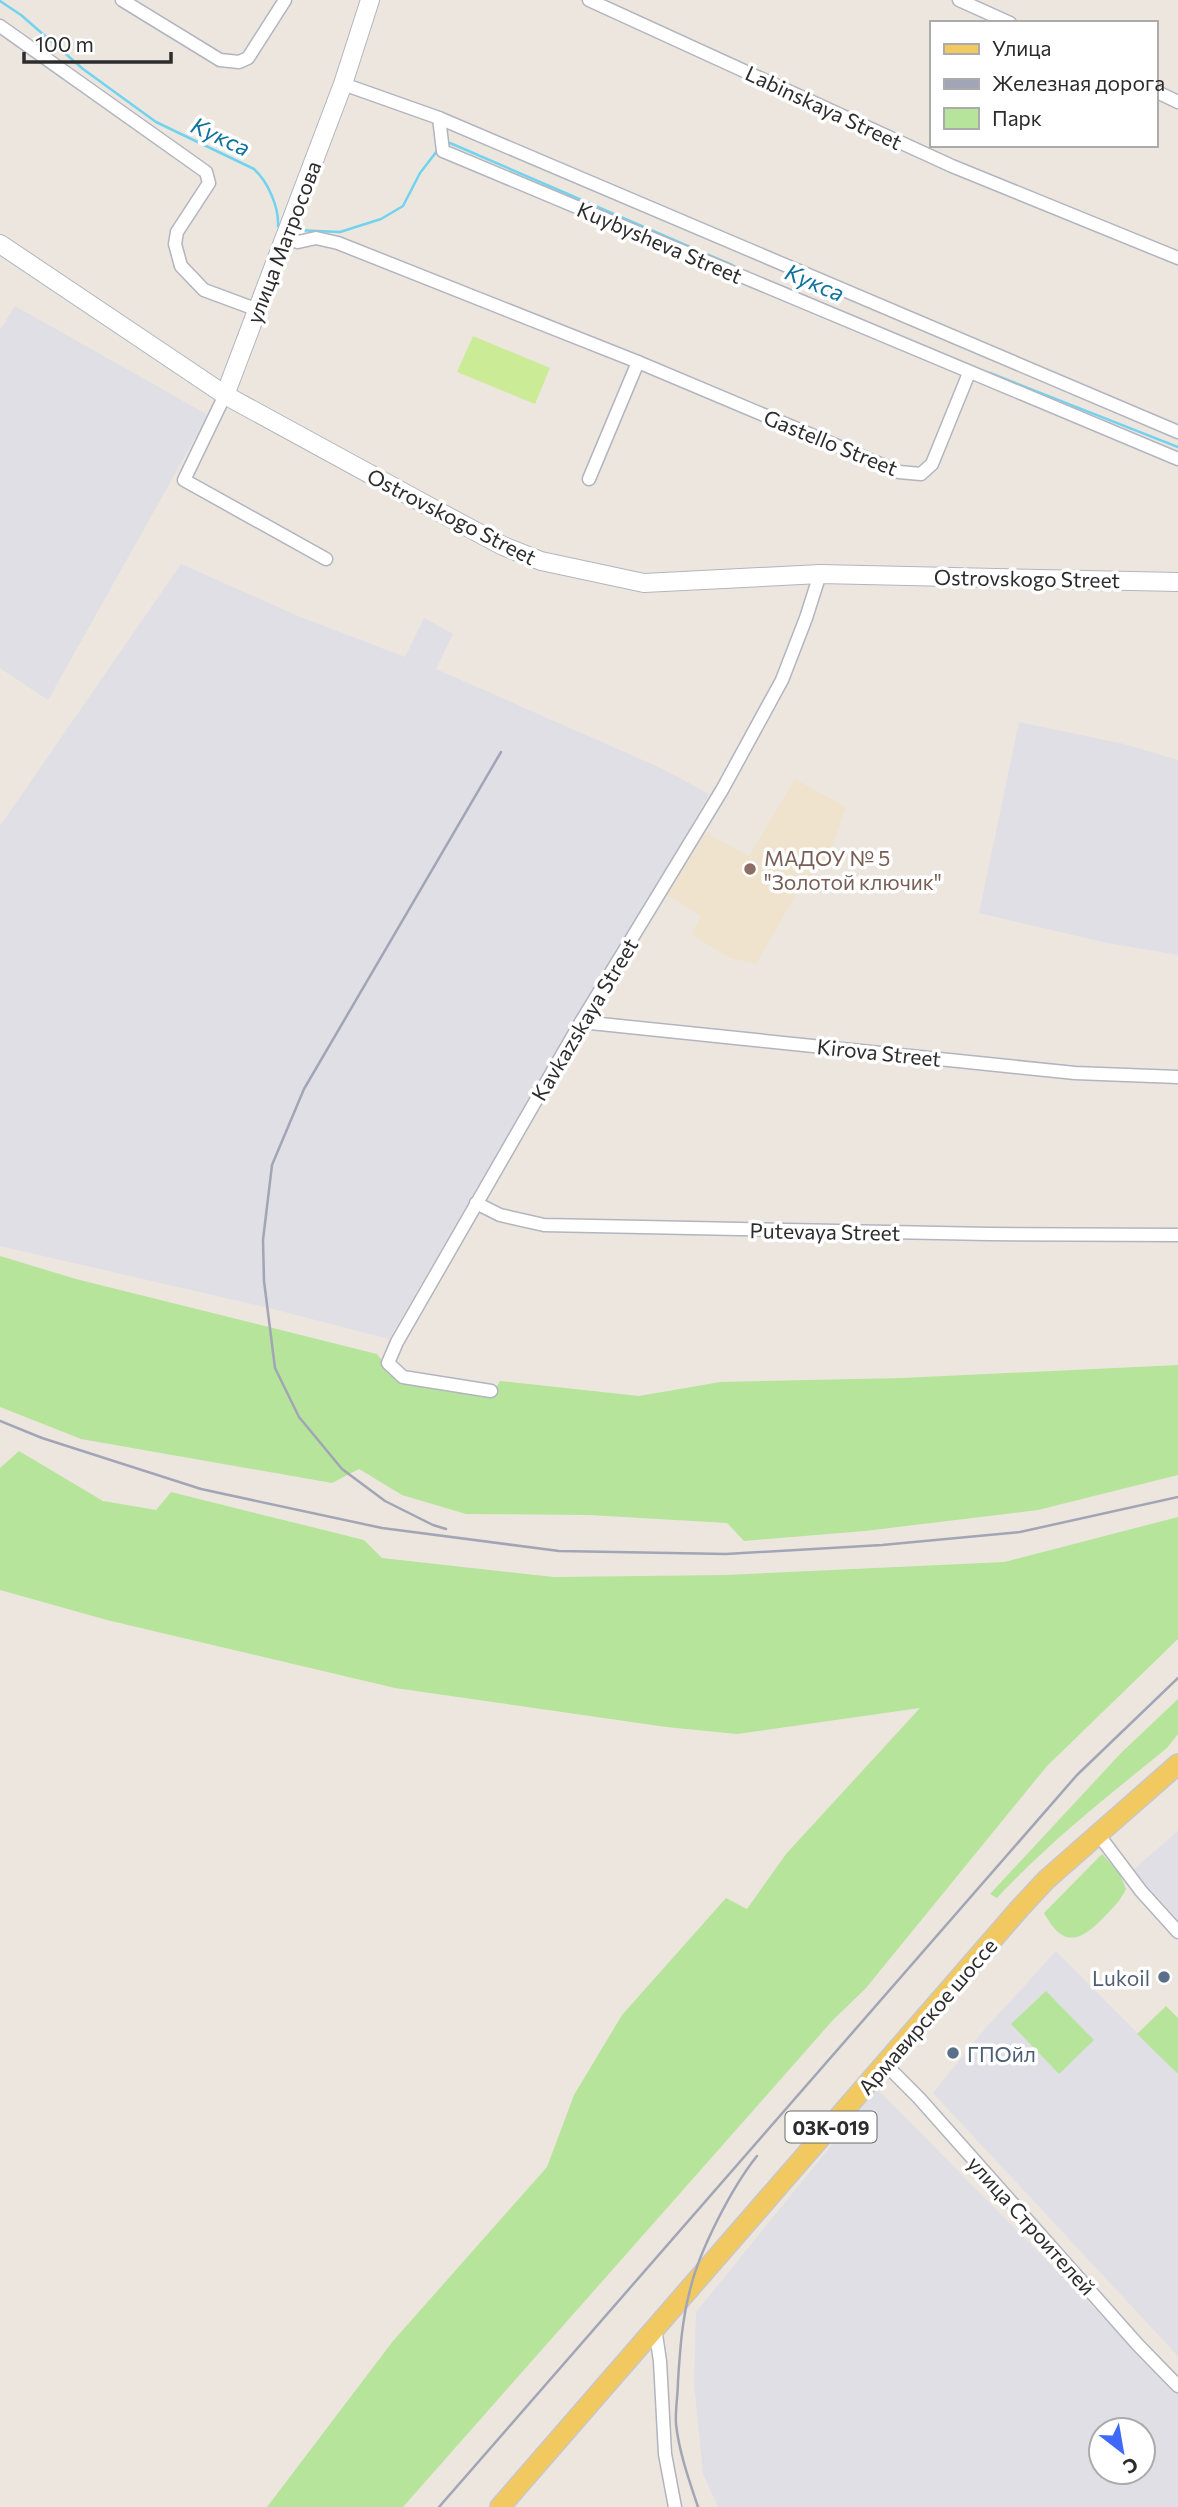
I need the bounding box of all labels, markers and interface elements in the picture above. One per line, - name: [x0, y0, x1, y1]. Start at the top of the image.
- scale bar: [24, 21, 172, 65]
- legend: [930, 21, 1157, 147]
- text: 100 m: [35, 31, 94, 56]
- text: Улица: [992, 35, 1051, 60]
- street label: Labinskaya Street: [742, 60, 906, 154]
- text: Железная дорога: [992, 70, 1165, 95]
- text: Парк: [992, 105, 1042, 130]
- water label: Кукса: [187, 110, 255, 162]
- street label: улица Матросова: [241, 157, 325, 327]
- street label: Kuybysheva Street: [574, 196, 746, 288]
- water label: Кукса: [781, 257, 849, 307]
- street label: Gastello Street: [760, 404, 902, 480]
- street label: Ostrovskogo Street: [363, 463, 541, 569]
- street label: Ostrovskogo Street: [934, 564, 1120, 592]
- place label: МАДОУ № 5 "Золотой ключик": [764, 845, 942, 894]
- marker: МАДОУ № 5 "Золотой ключик": [742, 861, 758, 877]
- street label: Kavkazskaya Street: [526, 933, 642, 1105]
- street label: Kirova Street: [816, 1033, 942, 1071]
- street label: Putevaya Street: [750, 1217, 900, 1245]
- street label: Армавирское шоссе: [852, 1933, 1002, 2099]
- place label: Lukoil: [1092, 1965, 1150, 1990]
- marker: Lukoil: [1156, 1969, 1172, 1985]
- place label: ГПОйл: [967, 2041, 1036, 2066]
- marker: ГПОйл: [945, 2045, 961, 2061]
- road number: 03К-019: [786, 2112, 876, 2142]
- street label: улица Строителей: [963, 2150, 1101, 2300]
- north arrow: [1087, 2416, 1157, 2486]
- text: С: [1120, 2453, 1143, 2479]

